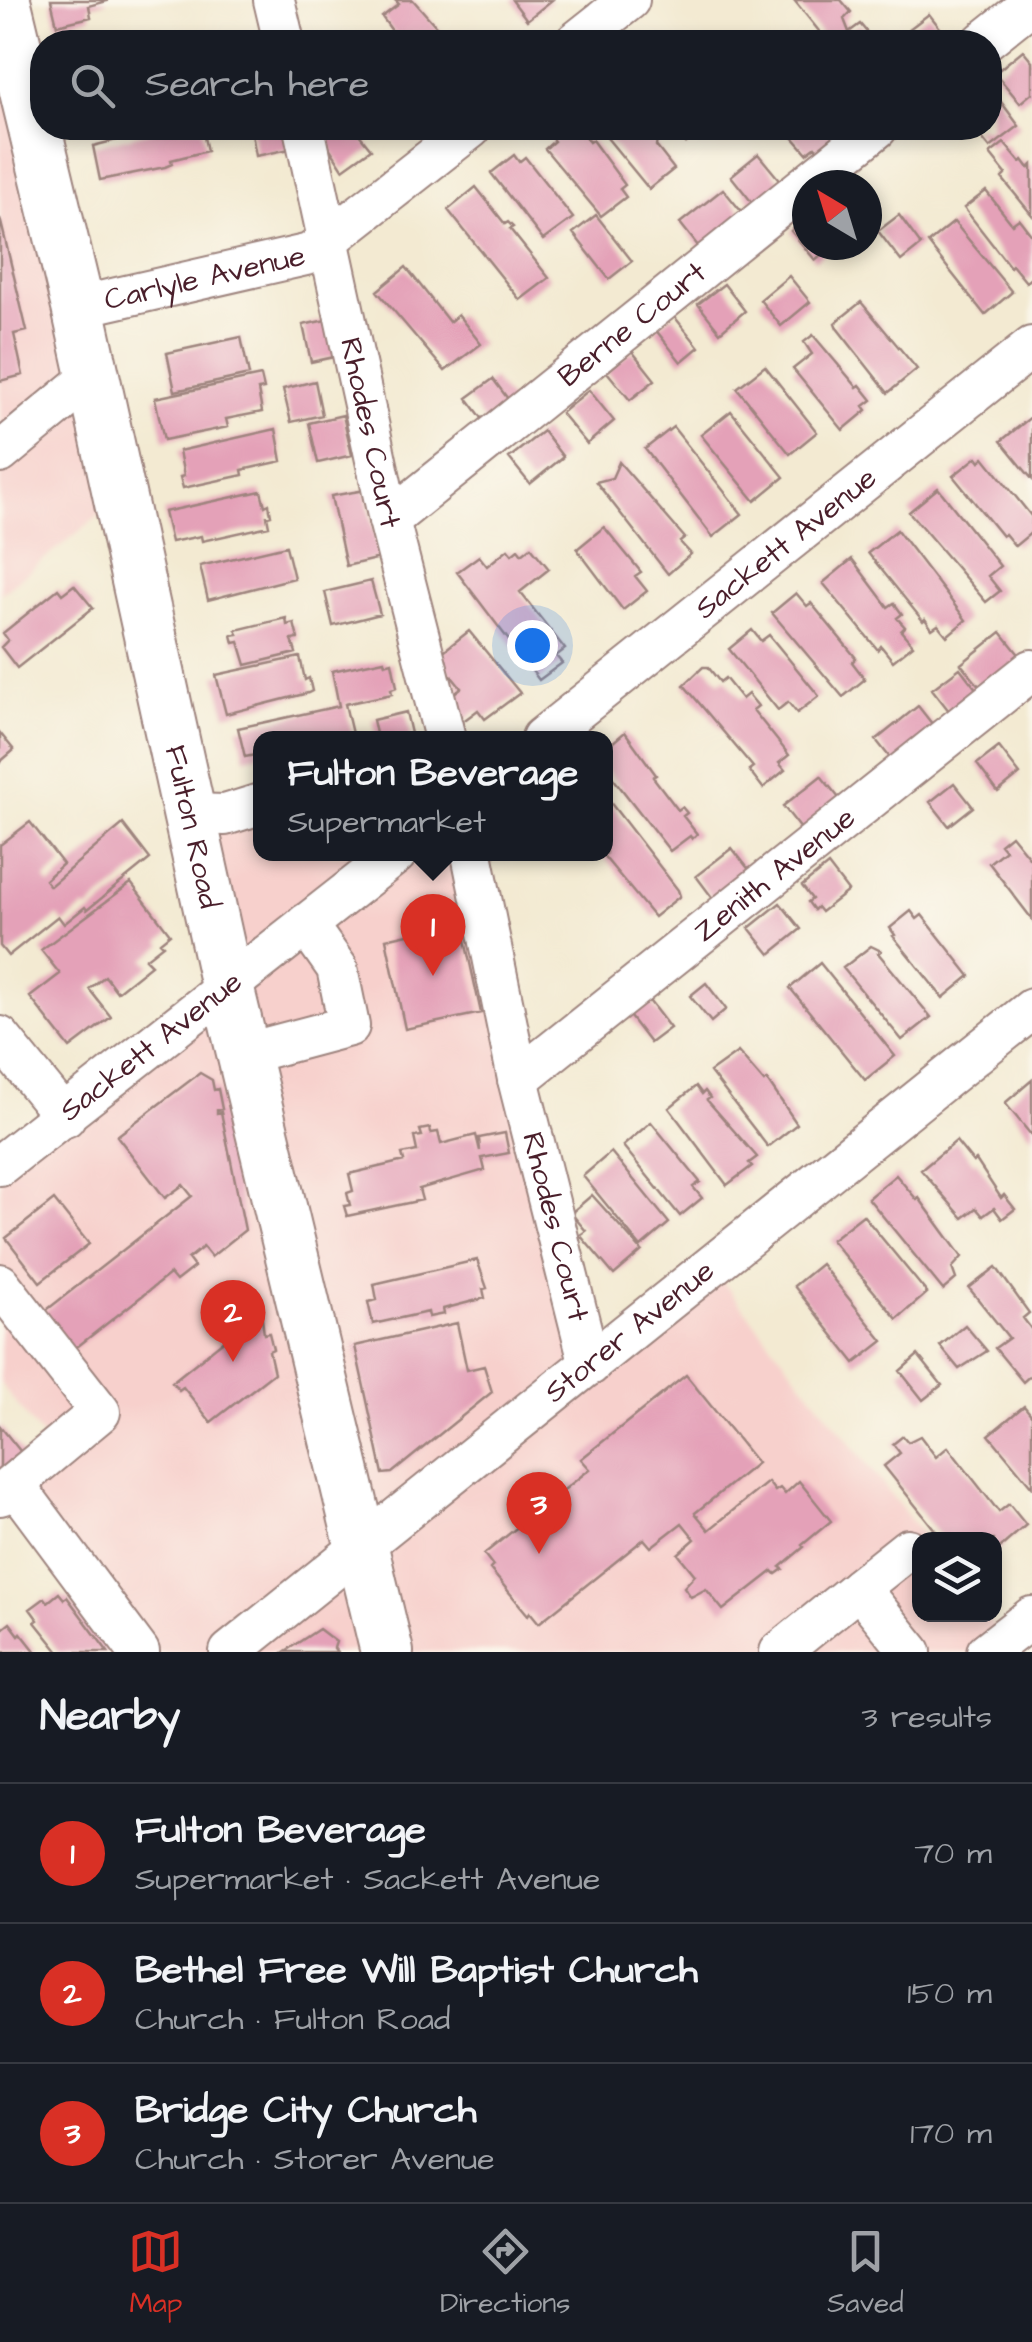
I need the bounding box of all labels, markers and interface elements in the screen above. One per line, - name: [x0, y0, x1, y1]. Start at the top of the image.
- search box: [30, 30, 1002, 140]
- icon: search: [65, 58, 120, 113]
- text: Search here: [145, 59, 369, 111]
- north arrow: [792, 170, 882, 260]
- street label: Carlyle Avenue: [100, 235, 309, 321]
- street label: Berne Court: [549, 252, 715, 397]
- street label: Rhodes Court: [329, 334, 411, 533]
- street label: Sackett Avenue: [686, 458, 886, 629]
- your location: [507, 620, 558, 671]
- popup: [253, 731, 613, 861]
- street label: Fulton Road: [154, 741, 230, 912]
- text: Fulton Beverage: [288, 748, 578, 800]
- street label: Zenith Avenue: [685, 797, 864, 952]
- text: Supermarket: [288, 800, 486, 845]
- pin: 1: [400, 894, 466, 976]
- street label: Sackett Avenue: [51, 961, 251, 1131]
- street label: Rhodes Court: [511, 1128, 599, 1326]
- street label: Storer Avenue: [536, 1251, 723, 1413]
- pin: 2: [200, 1280, 266, 1362]
- pin: 3: [506, 1472, 572, 1554]
- map controls: [912, 1532, 1002, 1622]
- button: layers: [912, 1532, 1002, 1622]
- text: Nearby: [40, 1688, 180, 1746]
- text: 3 results: [862, 1695, 992, 1740]
- text: Fulton Beverage: [135, 1805, 426, 1857]
- text: 1: [70, 1831, 75, 1876]
- text: 70 m: [914, 1831, 992, 1876]
- text: Supermarket · Sackett Avenue: [135, 1857, 600, 1902]
- text: Bethel Free Will Baptist Church: [135, 1945, 698, 1997]
- text: 2: [63, 1971, 82, 2016]
- text: 150 m: [907, 1971, 992, 2016]
- text: Church · Fulton Road: [135, 1997, 450, 2042]
- text: Bridge City Church: [135, 2085, 477, 2137]
- text: 3: [64, 2111, 81, 2156]
- text: 170 m: [910, 2111, 992, 2156]
- text: Church · Storer Avenue: [135, 2137, 495, 2182]
- tab: Map: [128, 2224, 183, 2323]
- tab: Directions: [440, 2224, 570, 2323]
- tab: Saved: [827, 2224, 904, 2323]

